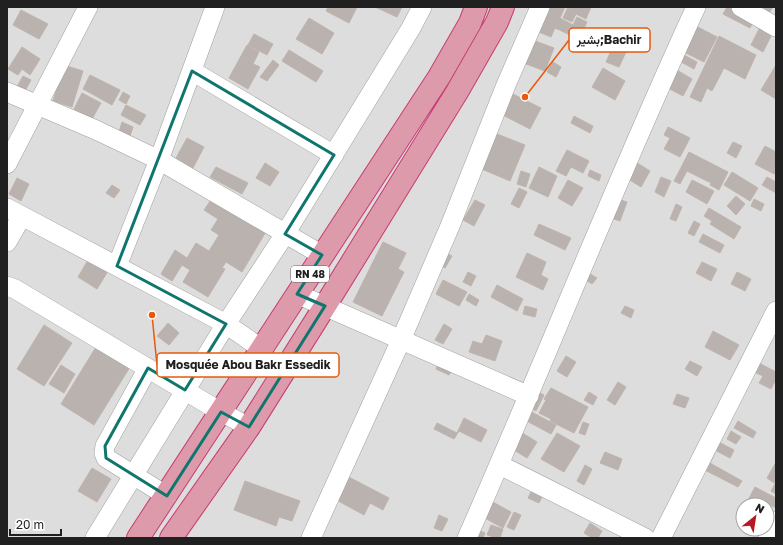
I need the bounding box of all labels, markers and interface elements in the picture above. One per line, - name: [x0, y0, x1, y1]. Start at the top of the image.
- callout: بشير;Bachir: [569, 28, 650, 52]
- text: بشير;Bachir: [576, 32, 642, 48]
- road number: RN 48: [291, 266, 329, 282]
- callout: Mosquée Abou Bakr Essedik: [157, 353, 339, 377]
- text: Mosquée Abou Bakr Essedik: [165, 357, 331, 372]
- north arrow: [735, 497, 775, 537]
- text: N: [753, 500, 767, 516]
- scale bar: [10, 511, 61, 537]
- text: 20 m: [16, 517, 44, 532]

